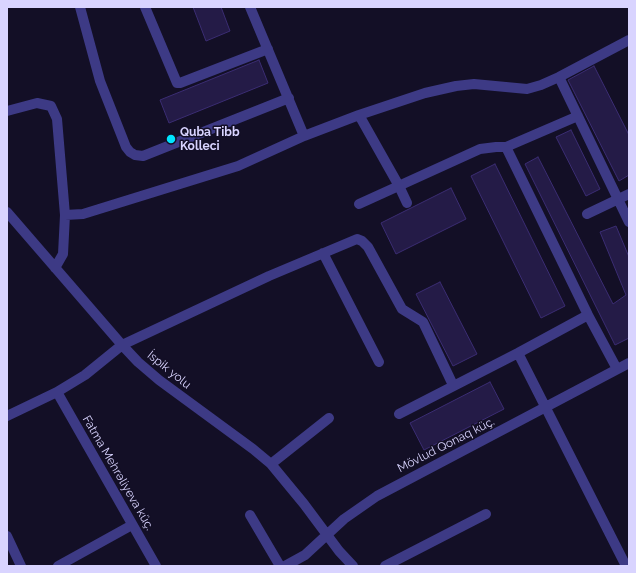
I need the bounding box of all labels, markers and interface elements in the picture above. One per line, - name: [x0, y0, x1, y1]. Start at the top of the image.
- place label: Quba Tibb Kolleci: [180, 125, 240, 153]
- marker: Quba Tibb Kolleci: [165, 133, 177, 145]
- street label: İspik yolu: [144, 348, 194, 392]
- street label: Fatma Mehrəliyeva küç.: [79, 413, 157, 533]
- street label: Mövlud Qonaq küç.: [395, 414, 497, 476]

